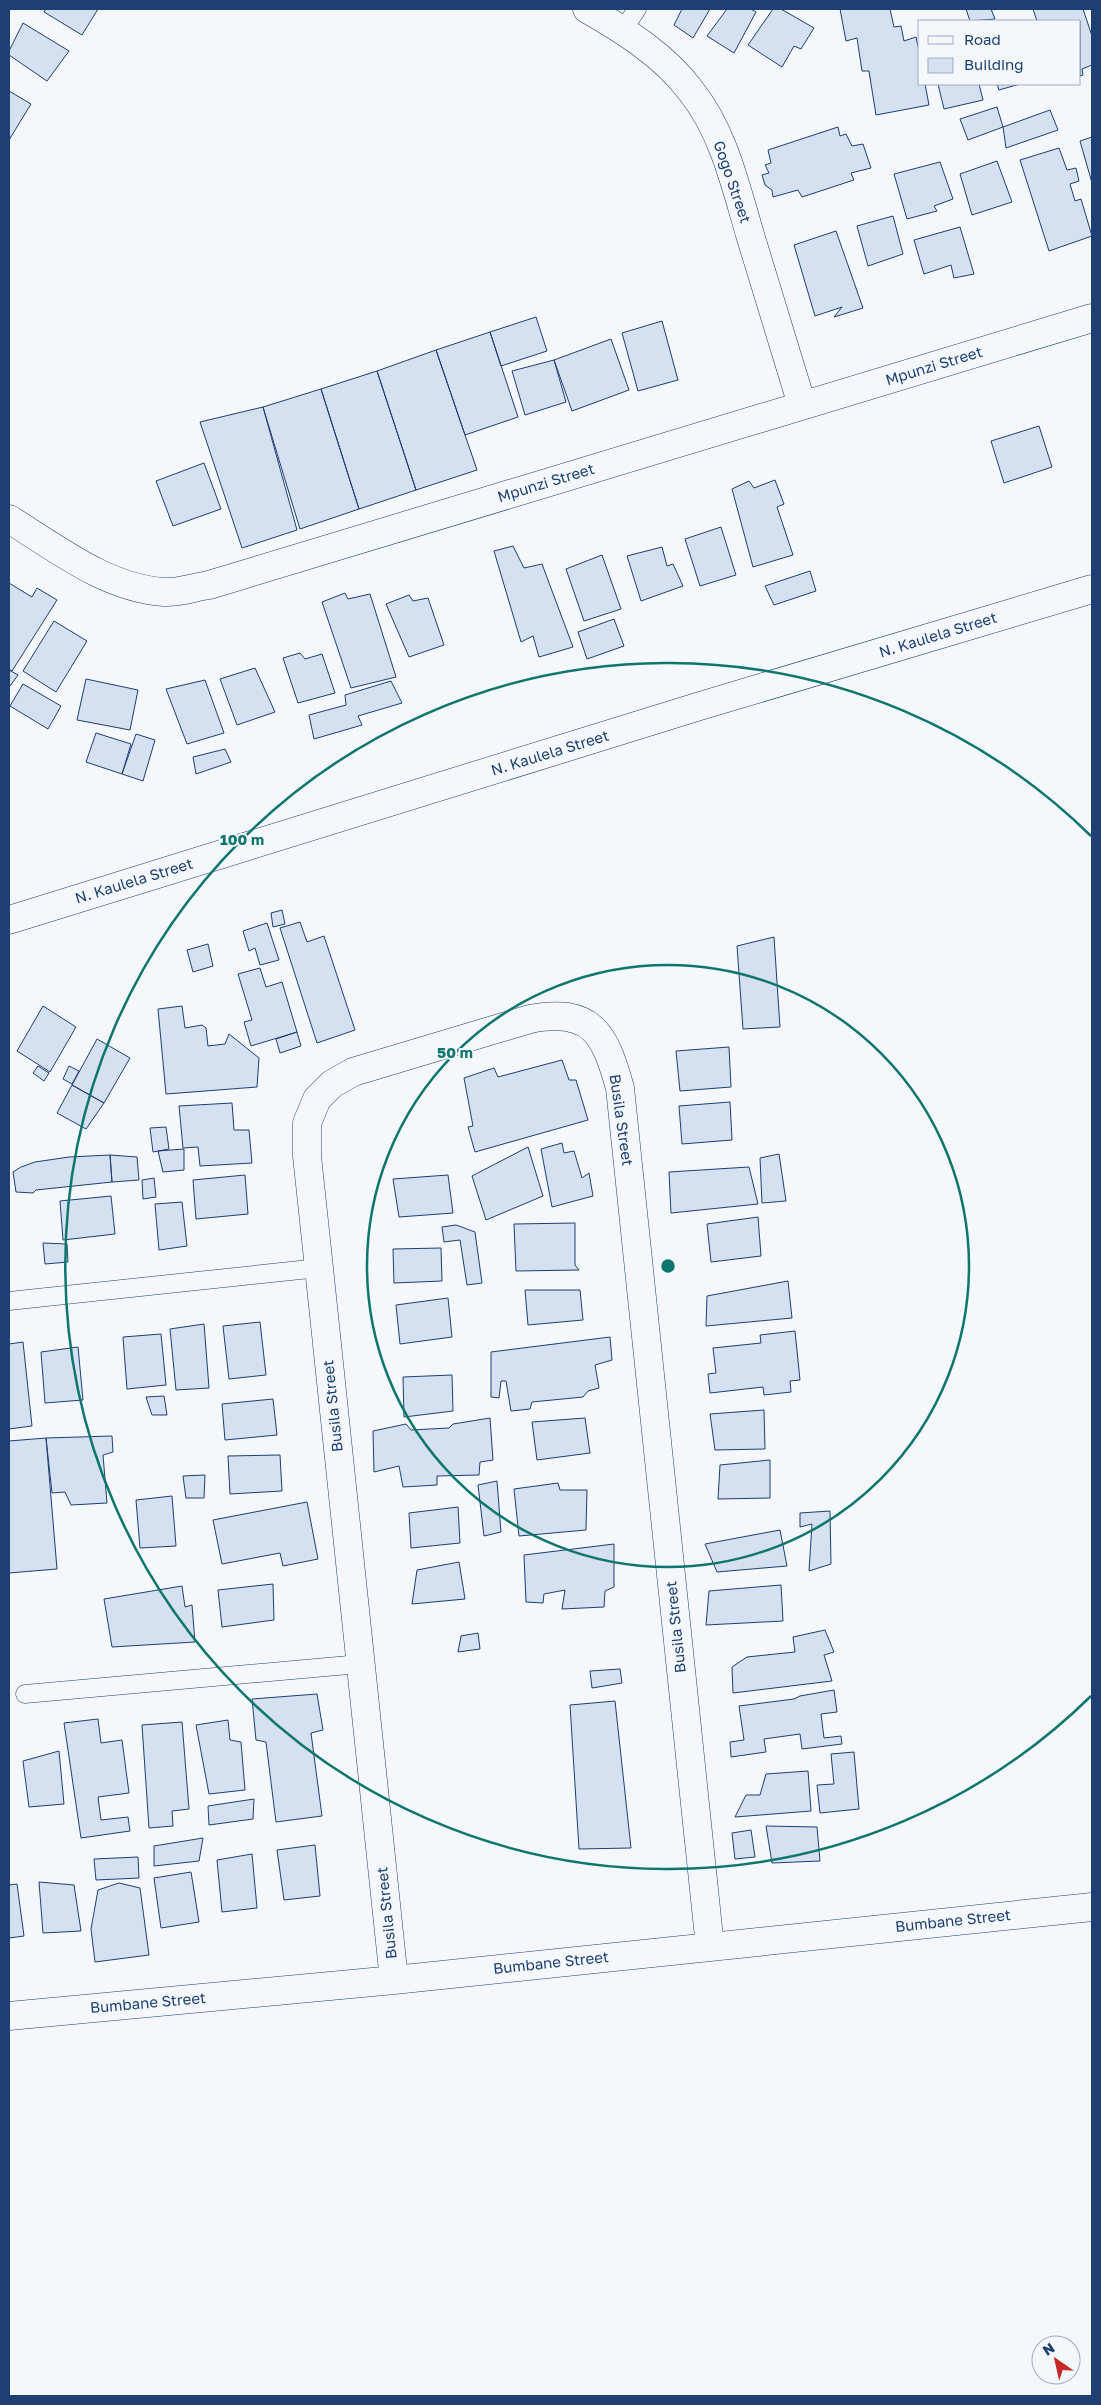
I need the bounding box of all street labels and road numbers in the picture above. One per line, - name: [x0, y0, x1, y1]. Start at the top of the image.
- street label: Gogo Street: [710, 138, 755, 225]
- street label: Mpunzi Street: [883, 342, 984, 388]
- street label: Mpunzi Street: [495, 459, 596, 505]
- street label: N. Kaulela Street: [877, 608, 999, 661]
- street label: N. Kaulela Street: [489, 726, 611, 779]
- street label: N. Kaulela Street: [73, 854, 195, 907]
- street label: Busila Street: [607, 1073, 637, 1167]
- street label: Busila Street: [318, 1359, 346, 1453]
- street label: Busila Street: [661, 1580, 689, 1674]
- street label: Busila Street: [372, 1866, 400, 1960]
- street label: Bumbane Street: [894, 1905, 1012, 1935]
- street label: Bumbane Street: [492, 1947, 610, 1977]
- street label: Bumbane Street: [89, 1988, 207, 2016]

